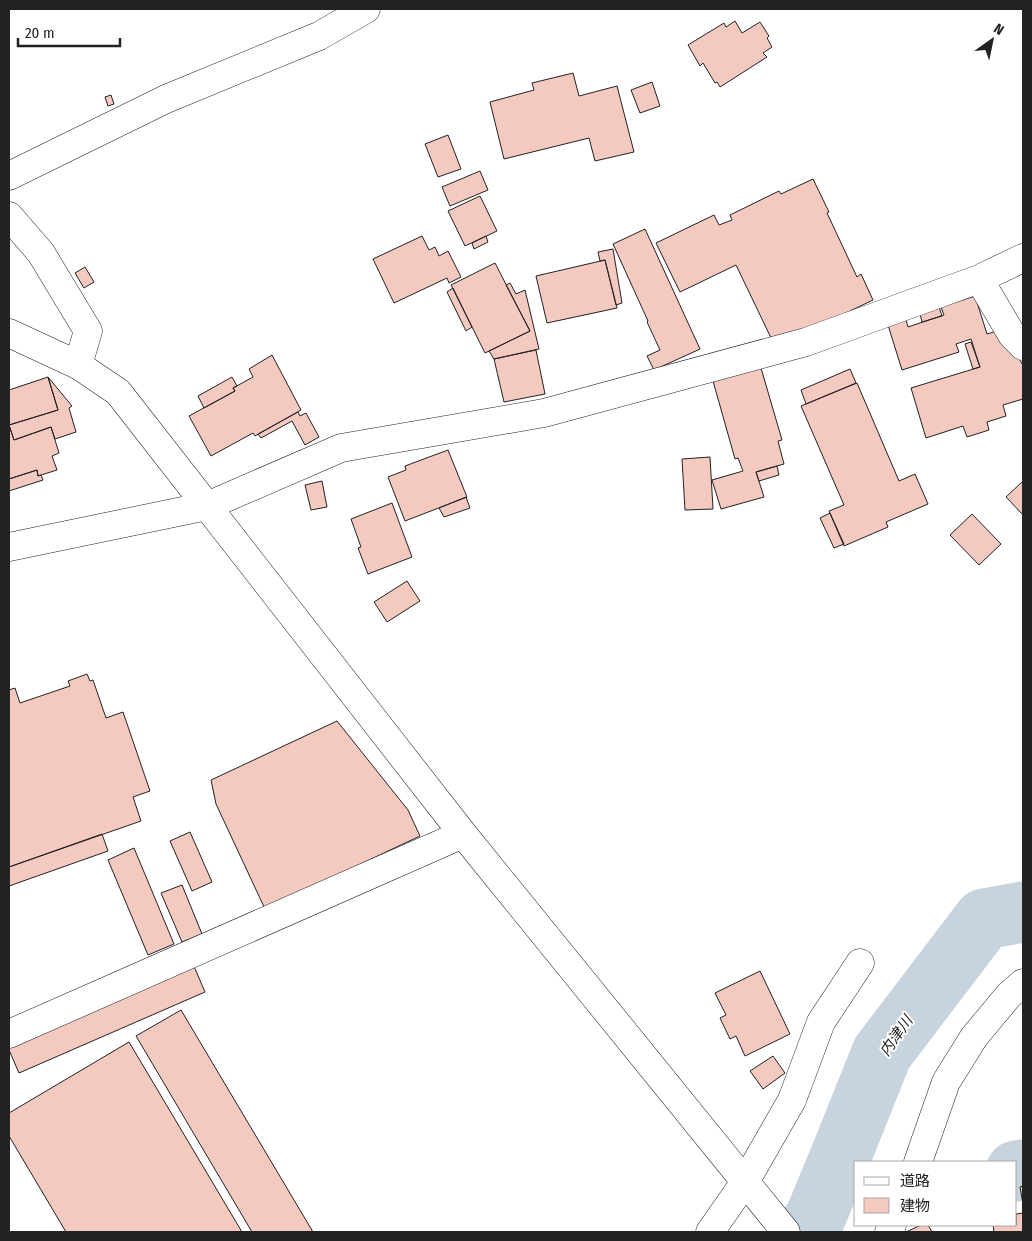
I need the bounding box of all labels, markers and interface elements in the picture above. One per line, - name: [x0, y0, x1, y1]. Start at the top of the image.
- scale bar: [18, 15, 120, 47]
- north arrow: [967, 15, 1017, 65]
- text: N: [991, 20, 1007, 39]
- text: 20 m: [25, 24, 55, 42]
- water label: 内津川: [876, 1011, 917, 1060]
- legend: [854, 1161, 1017, 1226]
- text: 道路: [900, 1172, 930, 1190]
- text: 建物: [900, 1197, 930, 1215]

